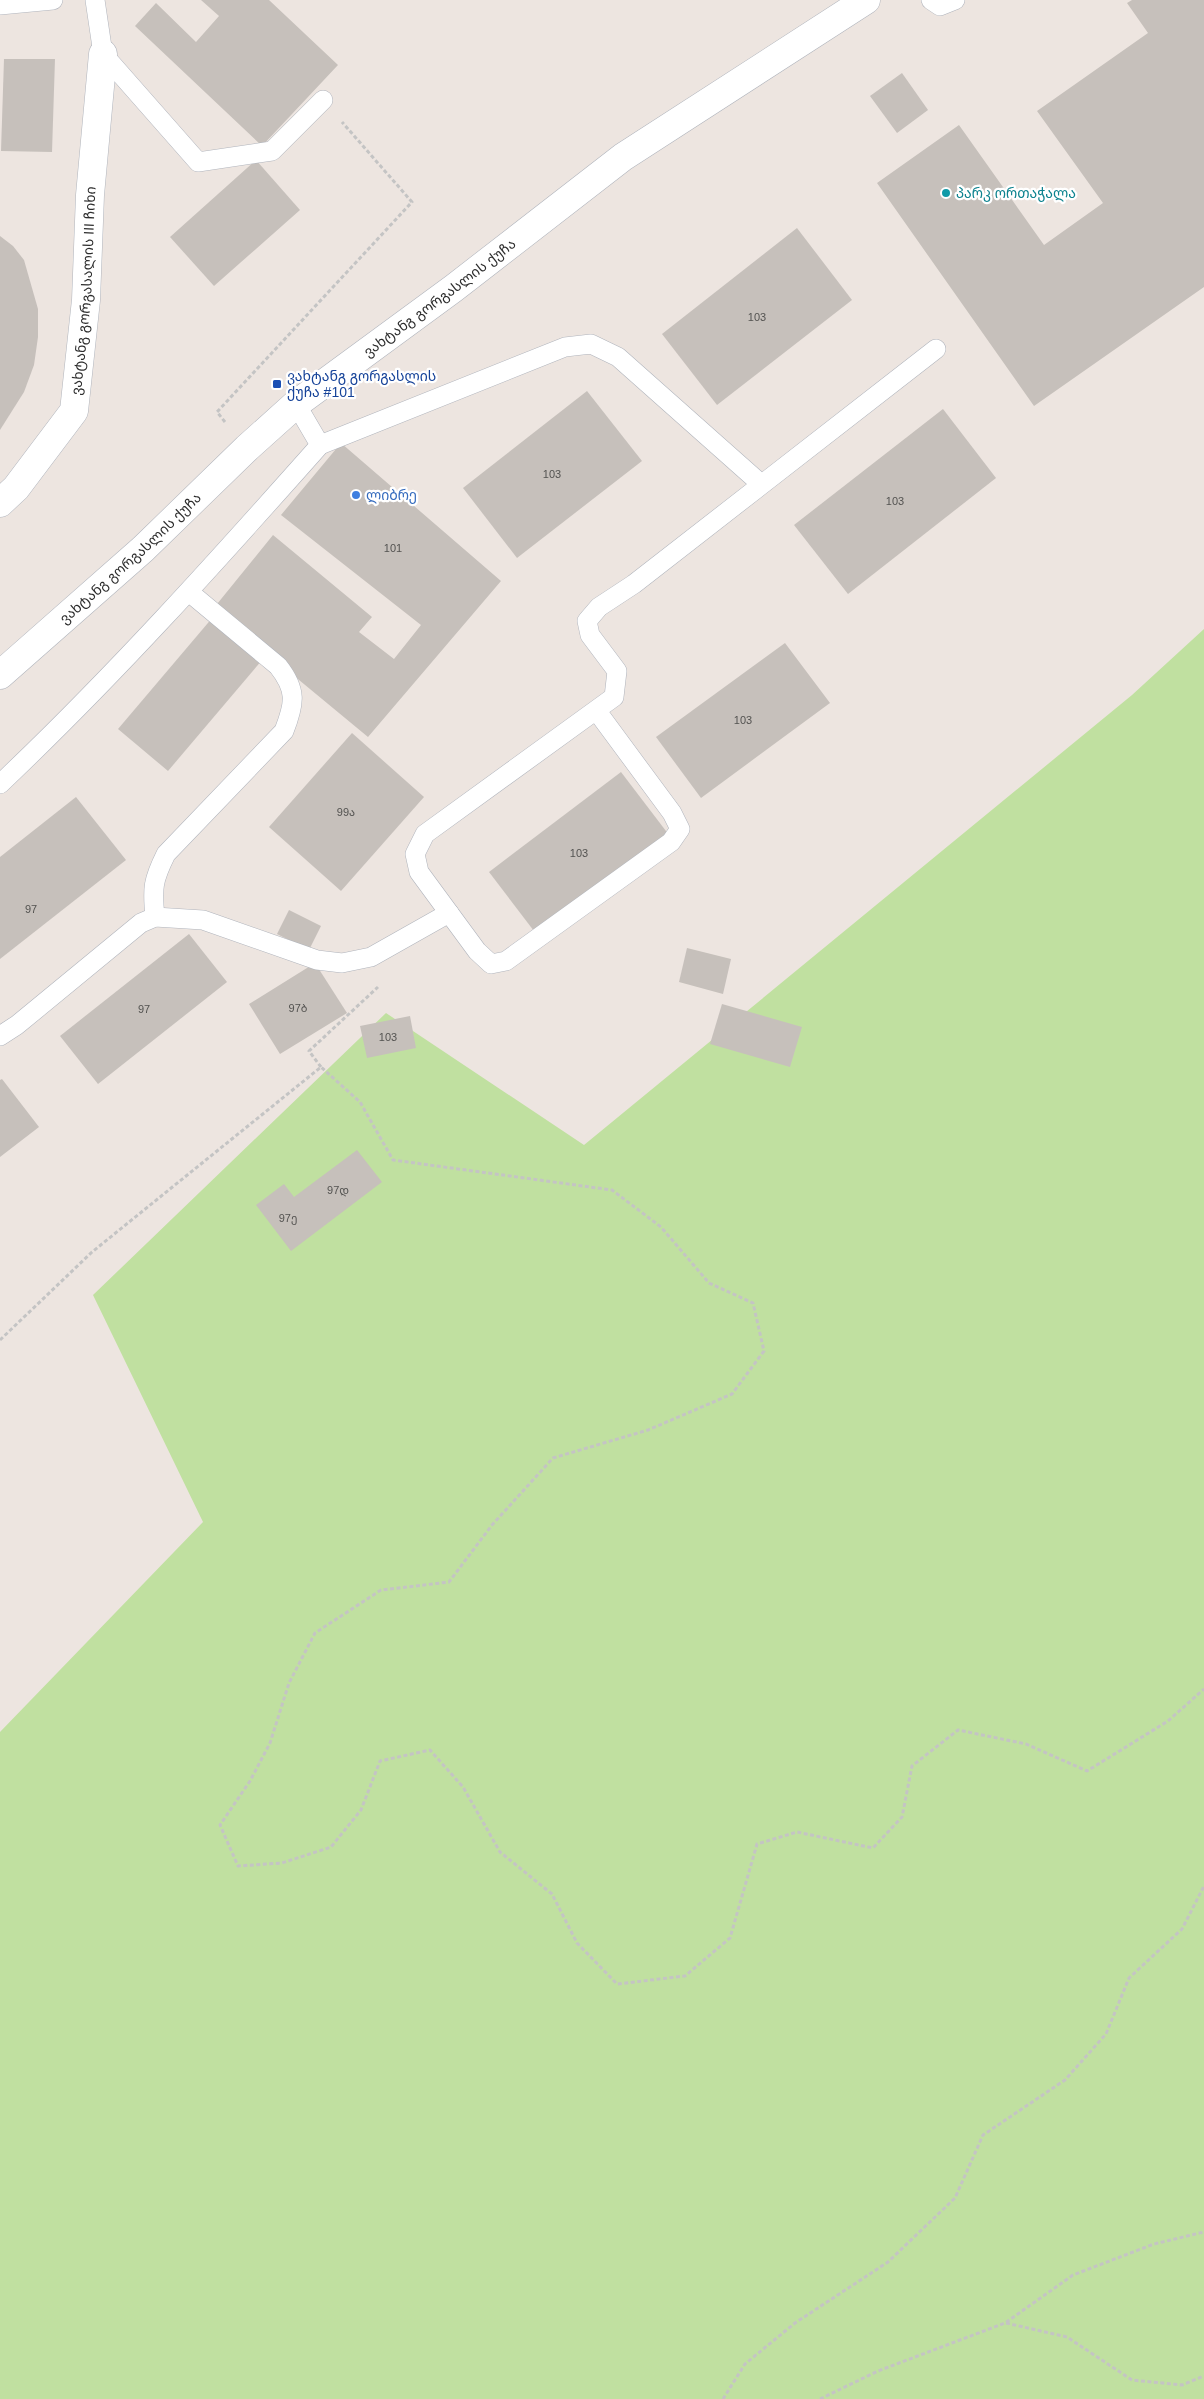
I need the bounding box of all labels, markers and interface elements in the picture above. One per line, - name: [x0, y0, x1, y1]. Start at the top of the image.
- place label: პარკ ორთაჭალა: [956, 185, 1076, 202]
- street label: ვახტანგ გორგასალის III ჩიხი: [68, 186, 99, 396]
- marker: პარკ ორთაჭალა: [940, 187, 952, 199]
- street label: ვახტანგ გორგასლის ქუჩა: [360, 235, 519, 361]
- house number: 103: [748, 311, 766, 323]
- place label: ვახტანგ გორგასლის ქუჩა #101: [287, 368, 436, 401]
- marker: ვახტანგ გორგასლის ქუჩა #101: [271, 378, 283, 390]
- house number: 103: [543, 468, 561, 480]
- place label: ლიბრე: [366, 487, 417, 504]
- street label: ვახტანგ გორგასლის ქუჩა: [56, 489, 204, 628]
- marker: ლიბრე: [350, 489, 362, 501]
- house number: 103: [886, 495, 904, 507]
- house number: 101: [384, 542, 402, 554]
- house number: 103: [734, 714, 752, 726]
- house number: 99ა: [337, 806, 355, 818]
- house number: 103: [570, 847, 588, 859]
- house number: 97: [25, 903, 37, 915]
- house number: 97ბ: [289, 1002, 308, 1014]
- house number: 97: [138, 1003, 150, 1015]
- house number: 103: [379, 1031, 397, 1043]
- house number: 97დ: [327, 1184, 349, 1197]
- house number: 97ე: [279, 1212, 297, 1225]

